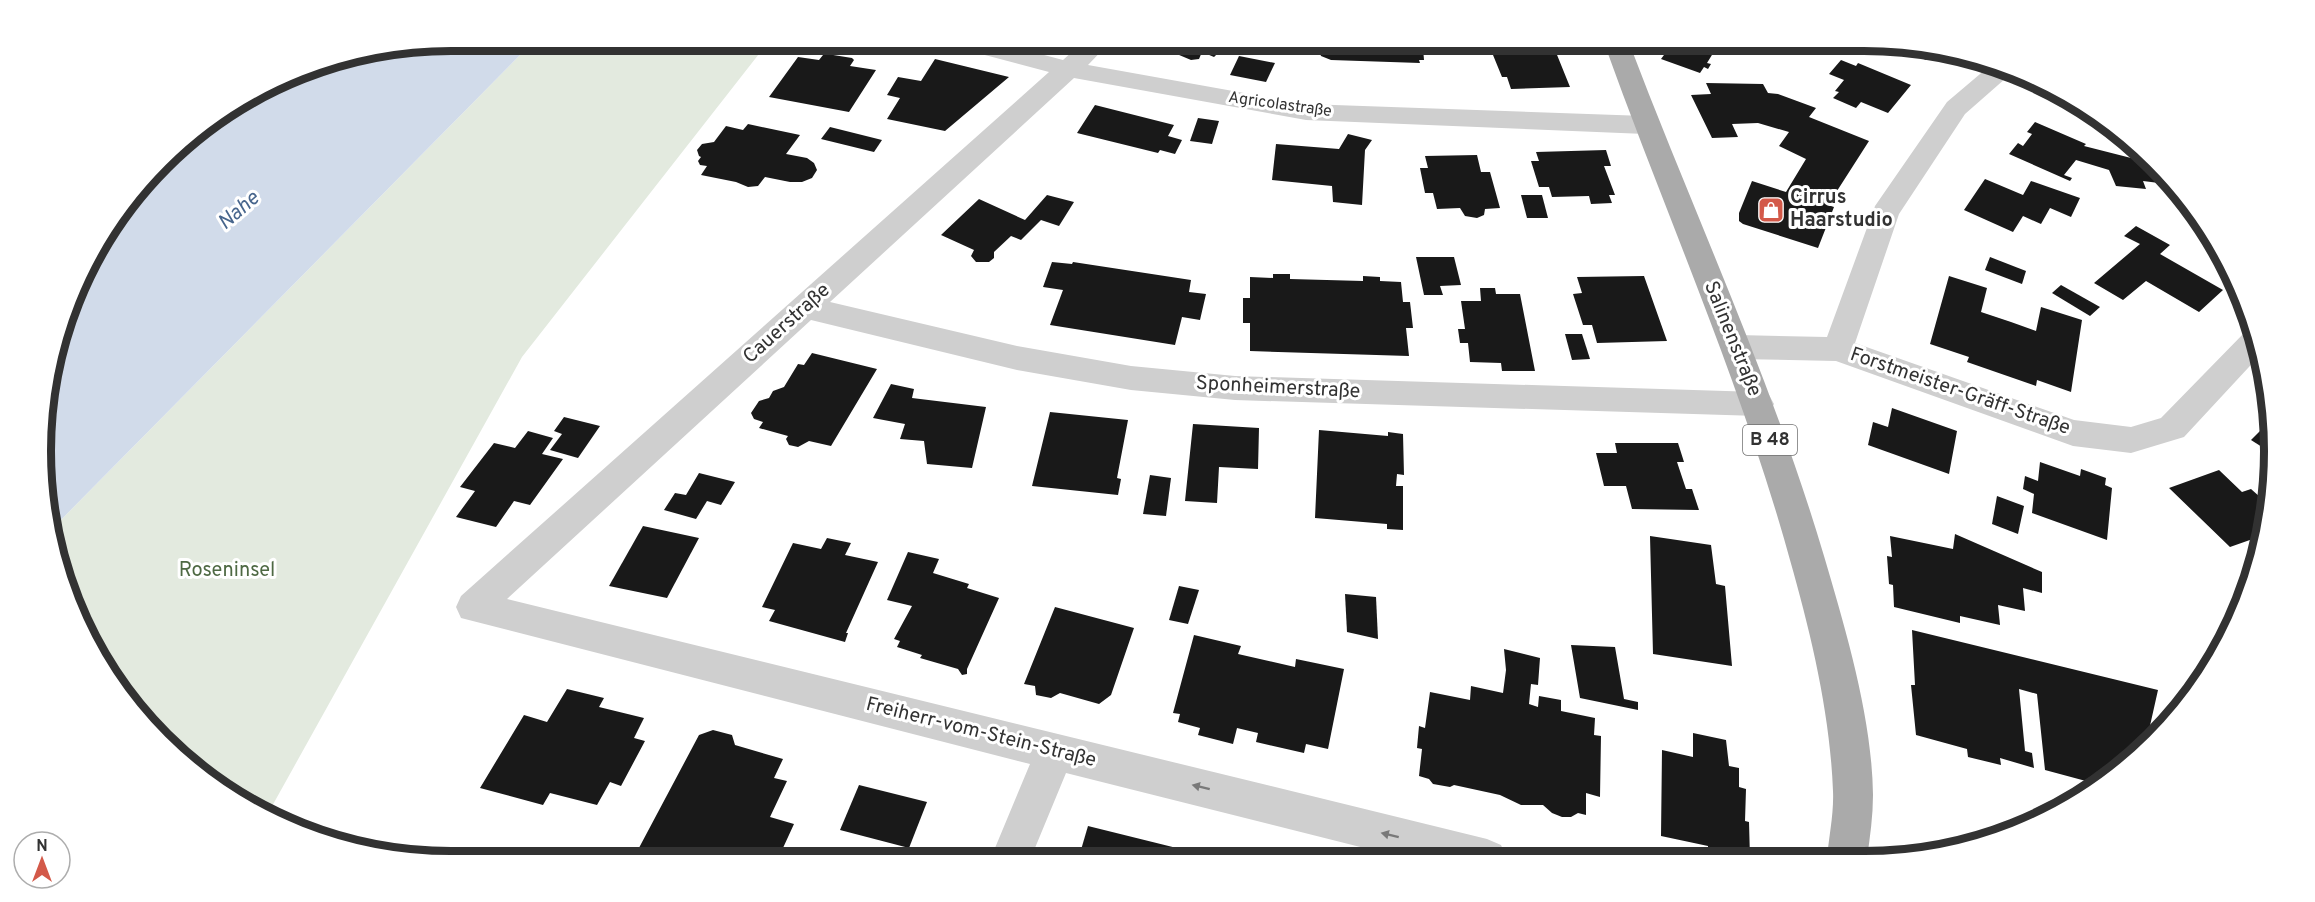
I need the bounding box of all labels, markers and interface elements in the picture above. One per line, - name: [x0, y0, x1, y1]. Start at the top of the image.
- street label: Agricolastraße: [1227, 88, 1333, 122]
- water label: Nahe: [212, 185, 266, 237]
- place label: Cirrus Haarstudio: [1790, 185, 1893, 234]
- shop icon: Cirrus Haarstudio: [1756, 195, 1786, 225]
- street label: Salinenstraße: [1697, 277, 1767, 401]
- street label: Cauerstraße: [738, 278, 836, 370]
- street label: Forstmeister-Gräff-Straße: [1846, 342, 2074, 442]
- street label: Sponheimerstraße: [1195, 371, 1361, 405]
- road number: B 48: [1743, 425, 1797, 455]
- park label: Roseninsel: [179, 558, 275, 584]
- street label: Freiherr-vom-Stein-Straße: [863, 692, 1099, 774]
- one-way arrow: [1192, 782, 1210, 792]
- one-way arrow: [1381, 829, 1399, 839]
- north arrow: [12, 830, 72, 890]
- text: N: [36, 837, 48, 857]

